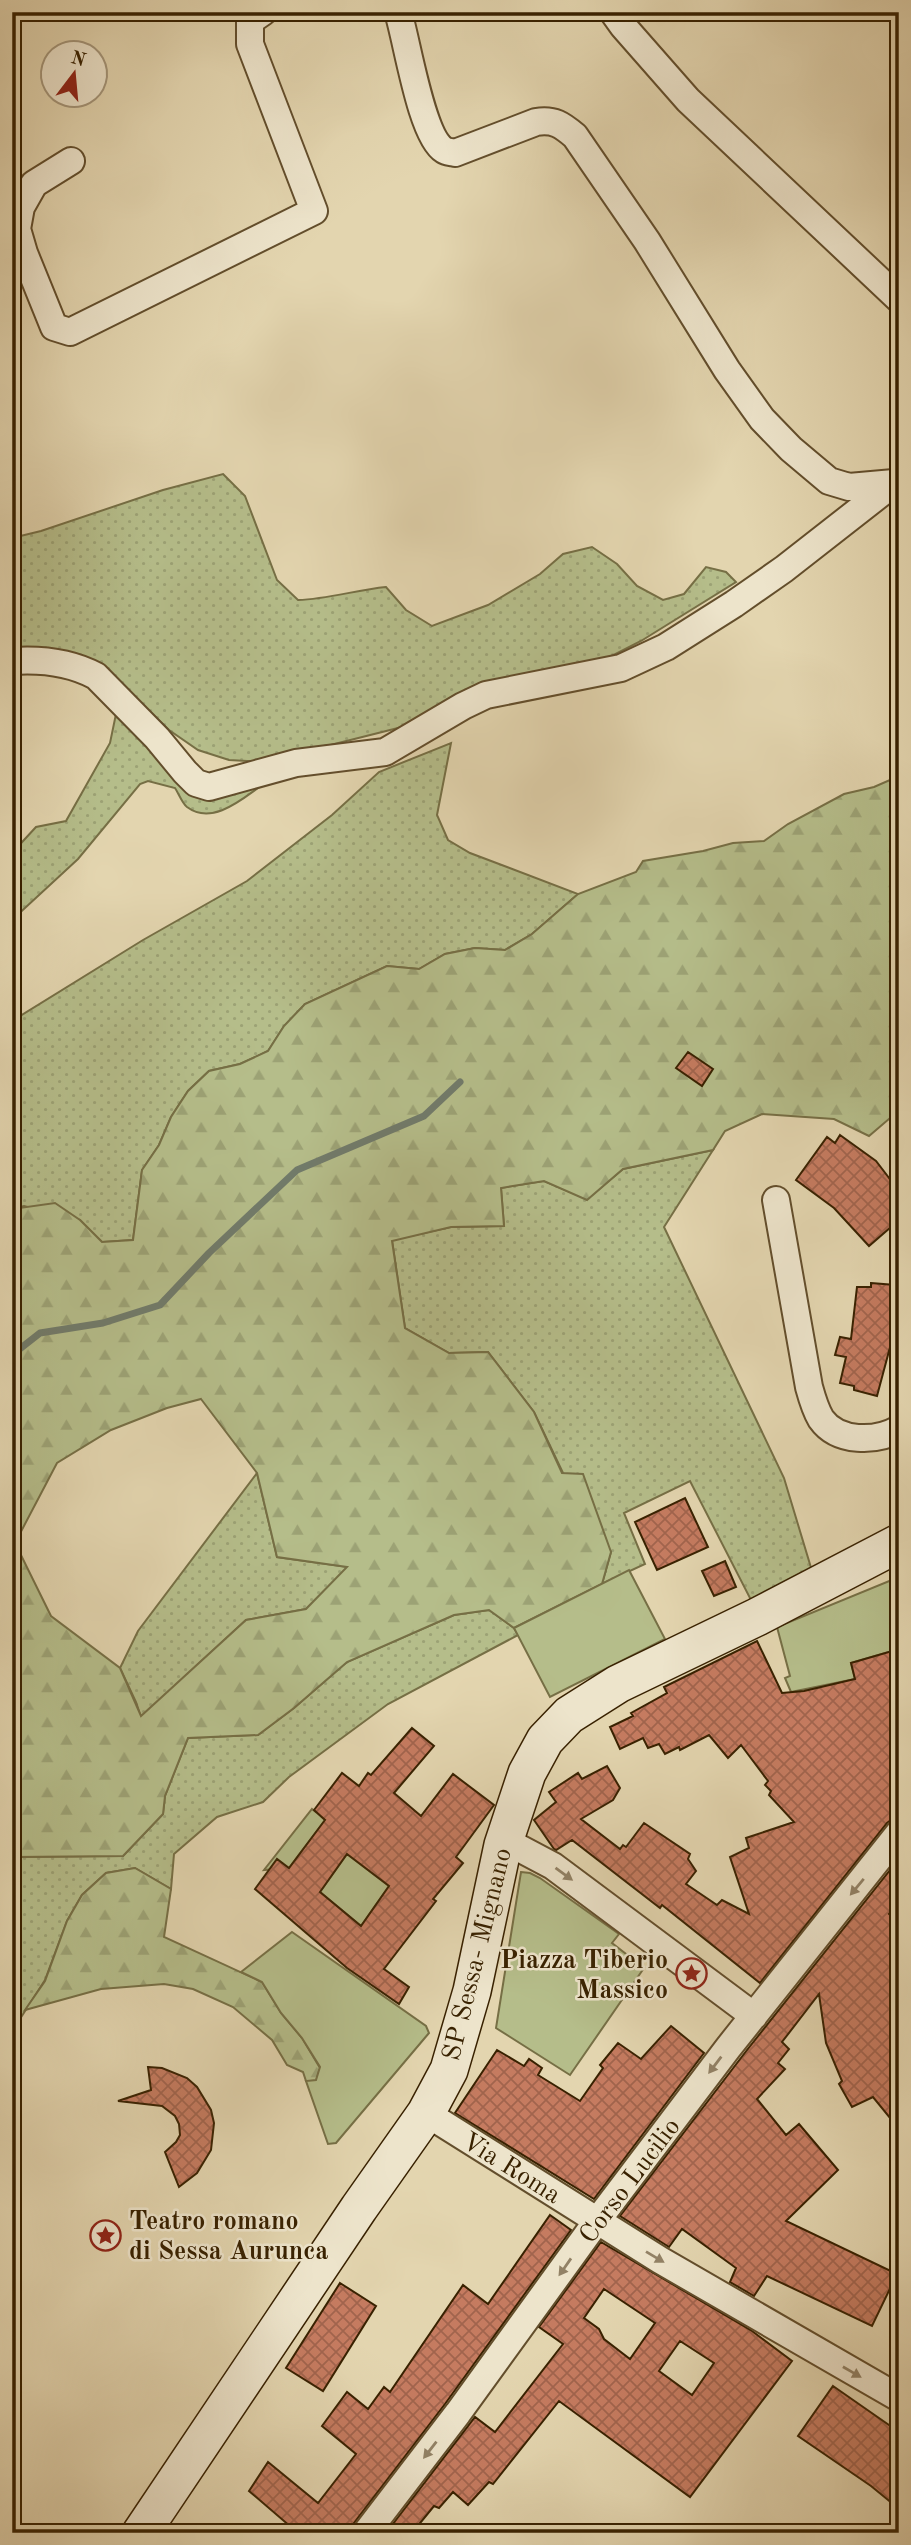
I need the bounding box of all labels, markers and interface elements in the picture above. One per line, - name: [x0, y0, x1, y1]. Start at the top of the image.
- north arrow: [38, 38, 108, 108]
- text: N: [68, 49, 88, 71]
- street label: SP Sessa- Mignano: [439, 1846, 517, 2063]
- one-way arrow: [555, 1867, 573, 1881]
- one-way arrow: [849, 1878, 865, 1896]
- place label: Piazza Tiberio Massico: [500, 1948, 668, 2004]
- place icon: Piazza Tiberio Massico: [674, 1957, 708, 1991]
- one-way arrow: [709, 2056, 723, 2074]
- street label: Corso Lucilio: [575, 2114, 686, 2249]
- street label: Via Roma: [457, 2128, 565, 2209]
- place label: Teatro romano di Sessa Aurunca: [129, 2209, 329, 2265]
- place icon: Teatro romano di Sessa Aurunca: [89, 2218, 123, 2252]
- one-way arrow: [646, 2251, 665, 2263]
- one-way arrow: [558, 2258, 572, 2276]
- one-way arrow: [842, 2366, 862, 2378]
- one-way arrow: [423, 2441, 437, 2459]

